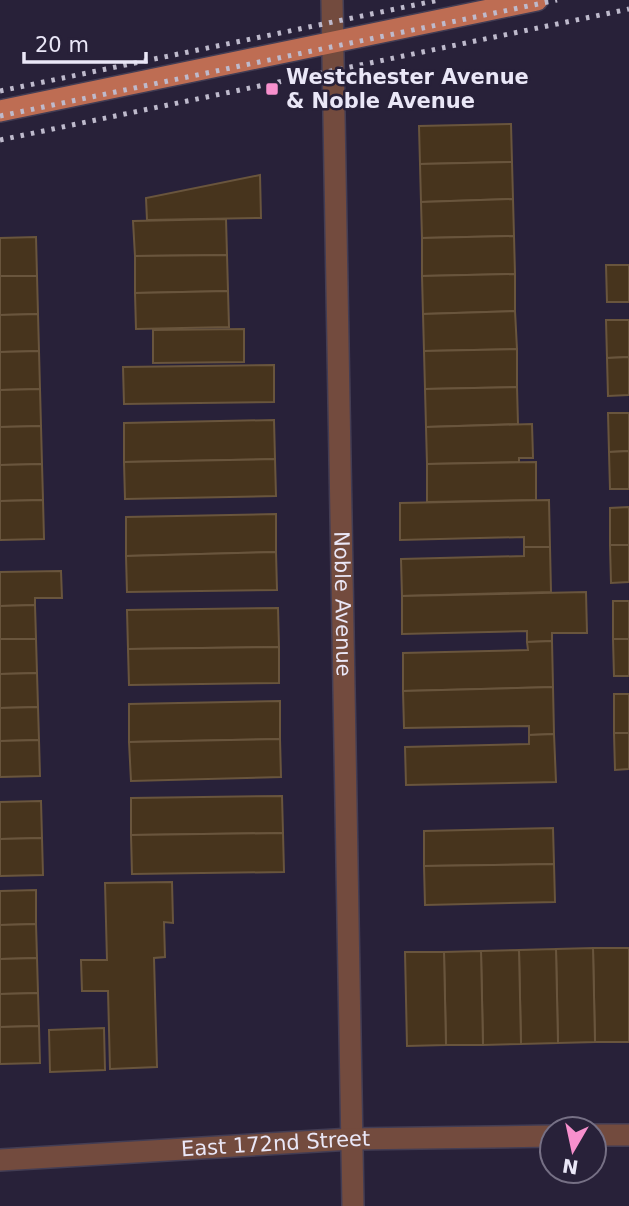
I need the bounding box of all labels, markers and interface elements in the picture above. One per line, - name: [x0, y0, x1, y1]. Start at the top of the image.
- scale bar: [24, 21, 147, 65]
- text: 20 m: [35, 33, 89, 57]
- place label: Westchester Avenue & Noble Avenue: [286, 65, 529, 113]
- marker: Westchester Avenue & Noble Avenue: [264, 81, 280, 97]
- street label: Noble Avenue: [329, 531, 356, 677]
- north arrow: [538, 1115, 608, 1185]
- street label: East 172nd Street: [180, 1127, 370, 1161]
- text: N: [561, 1155, 580, 1179]

